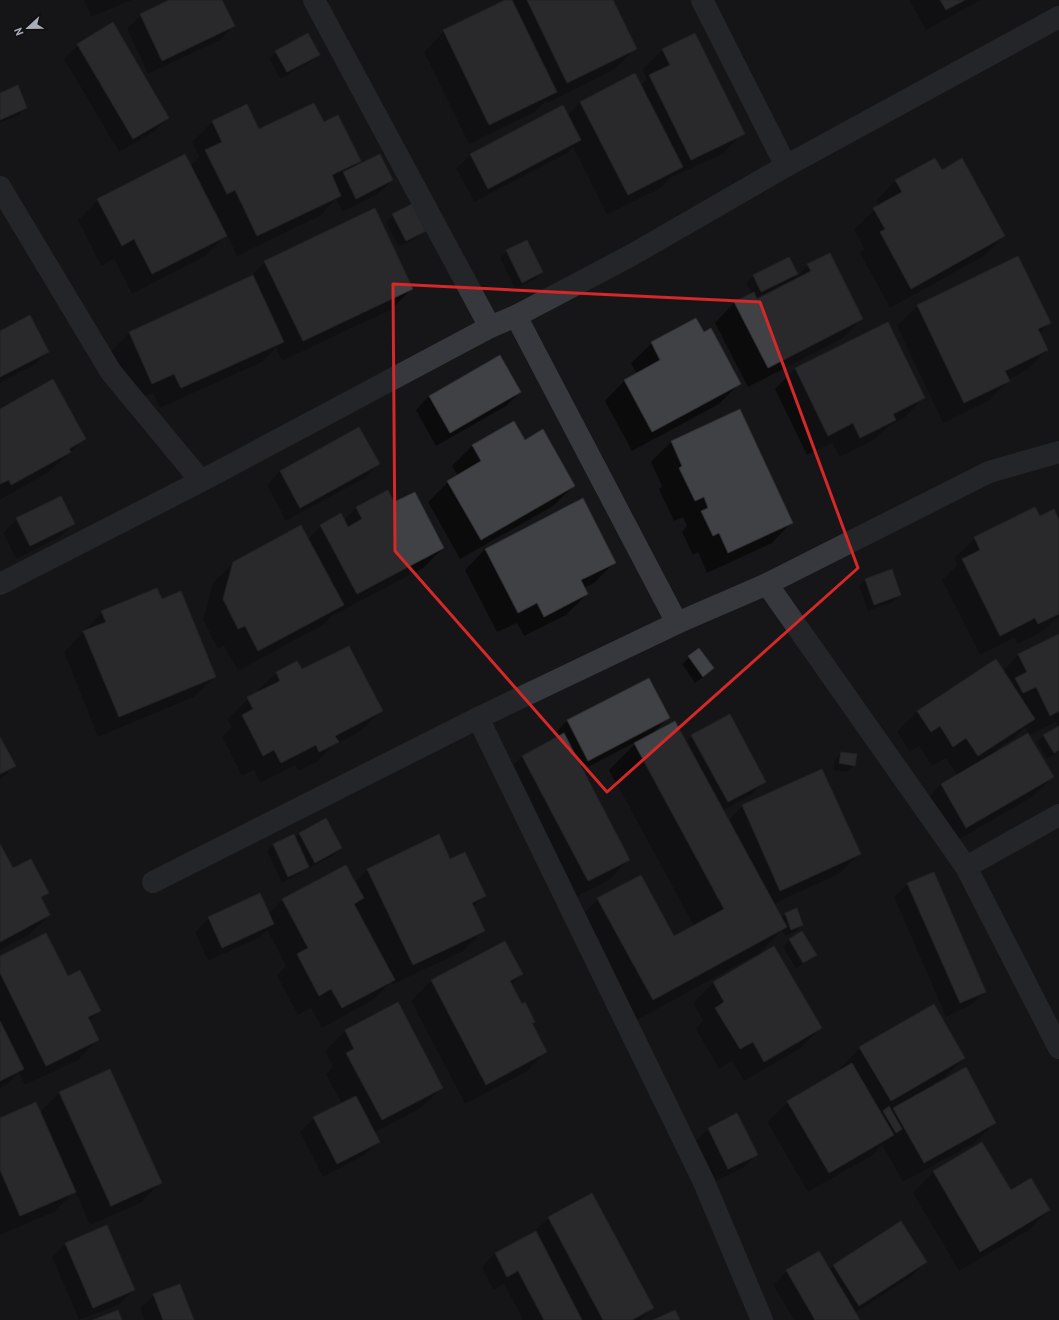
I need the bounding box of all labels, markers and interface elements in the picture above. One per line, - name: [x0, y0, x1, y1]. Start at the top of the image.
- north arrow: [8, 8, 48, 48]
- text: N: [11, 26, 27, 38]

